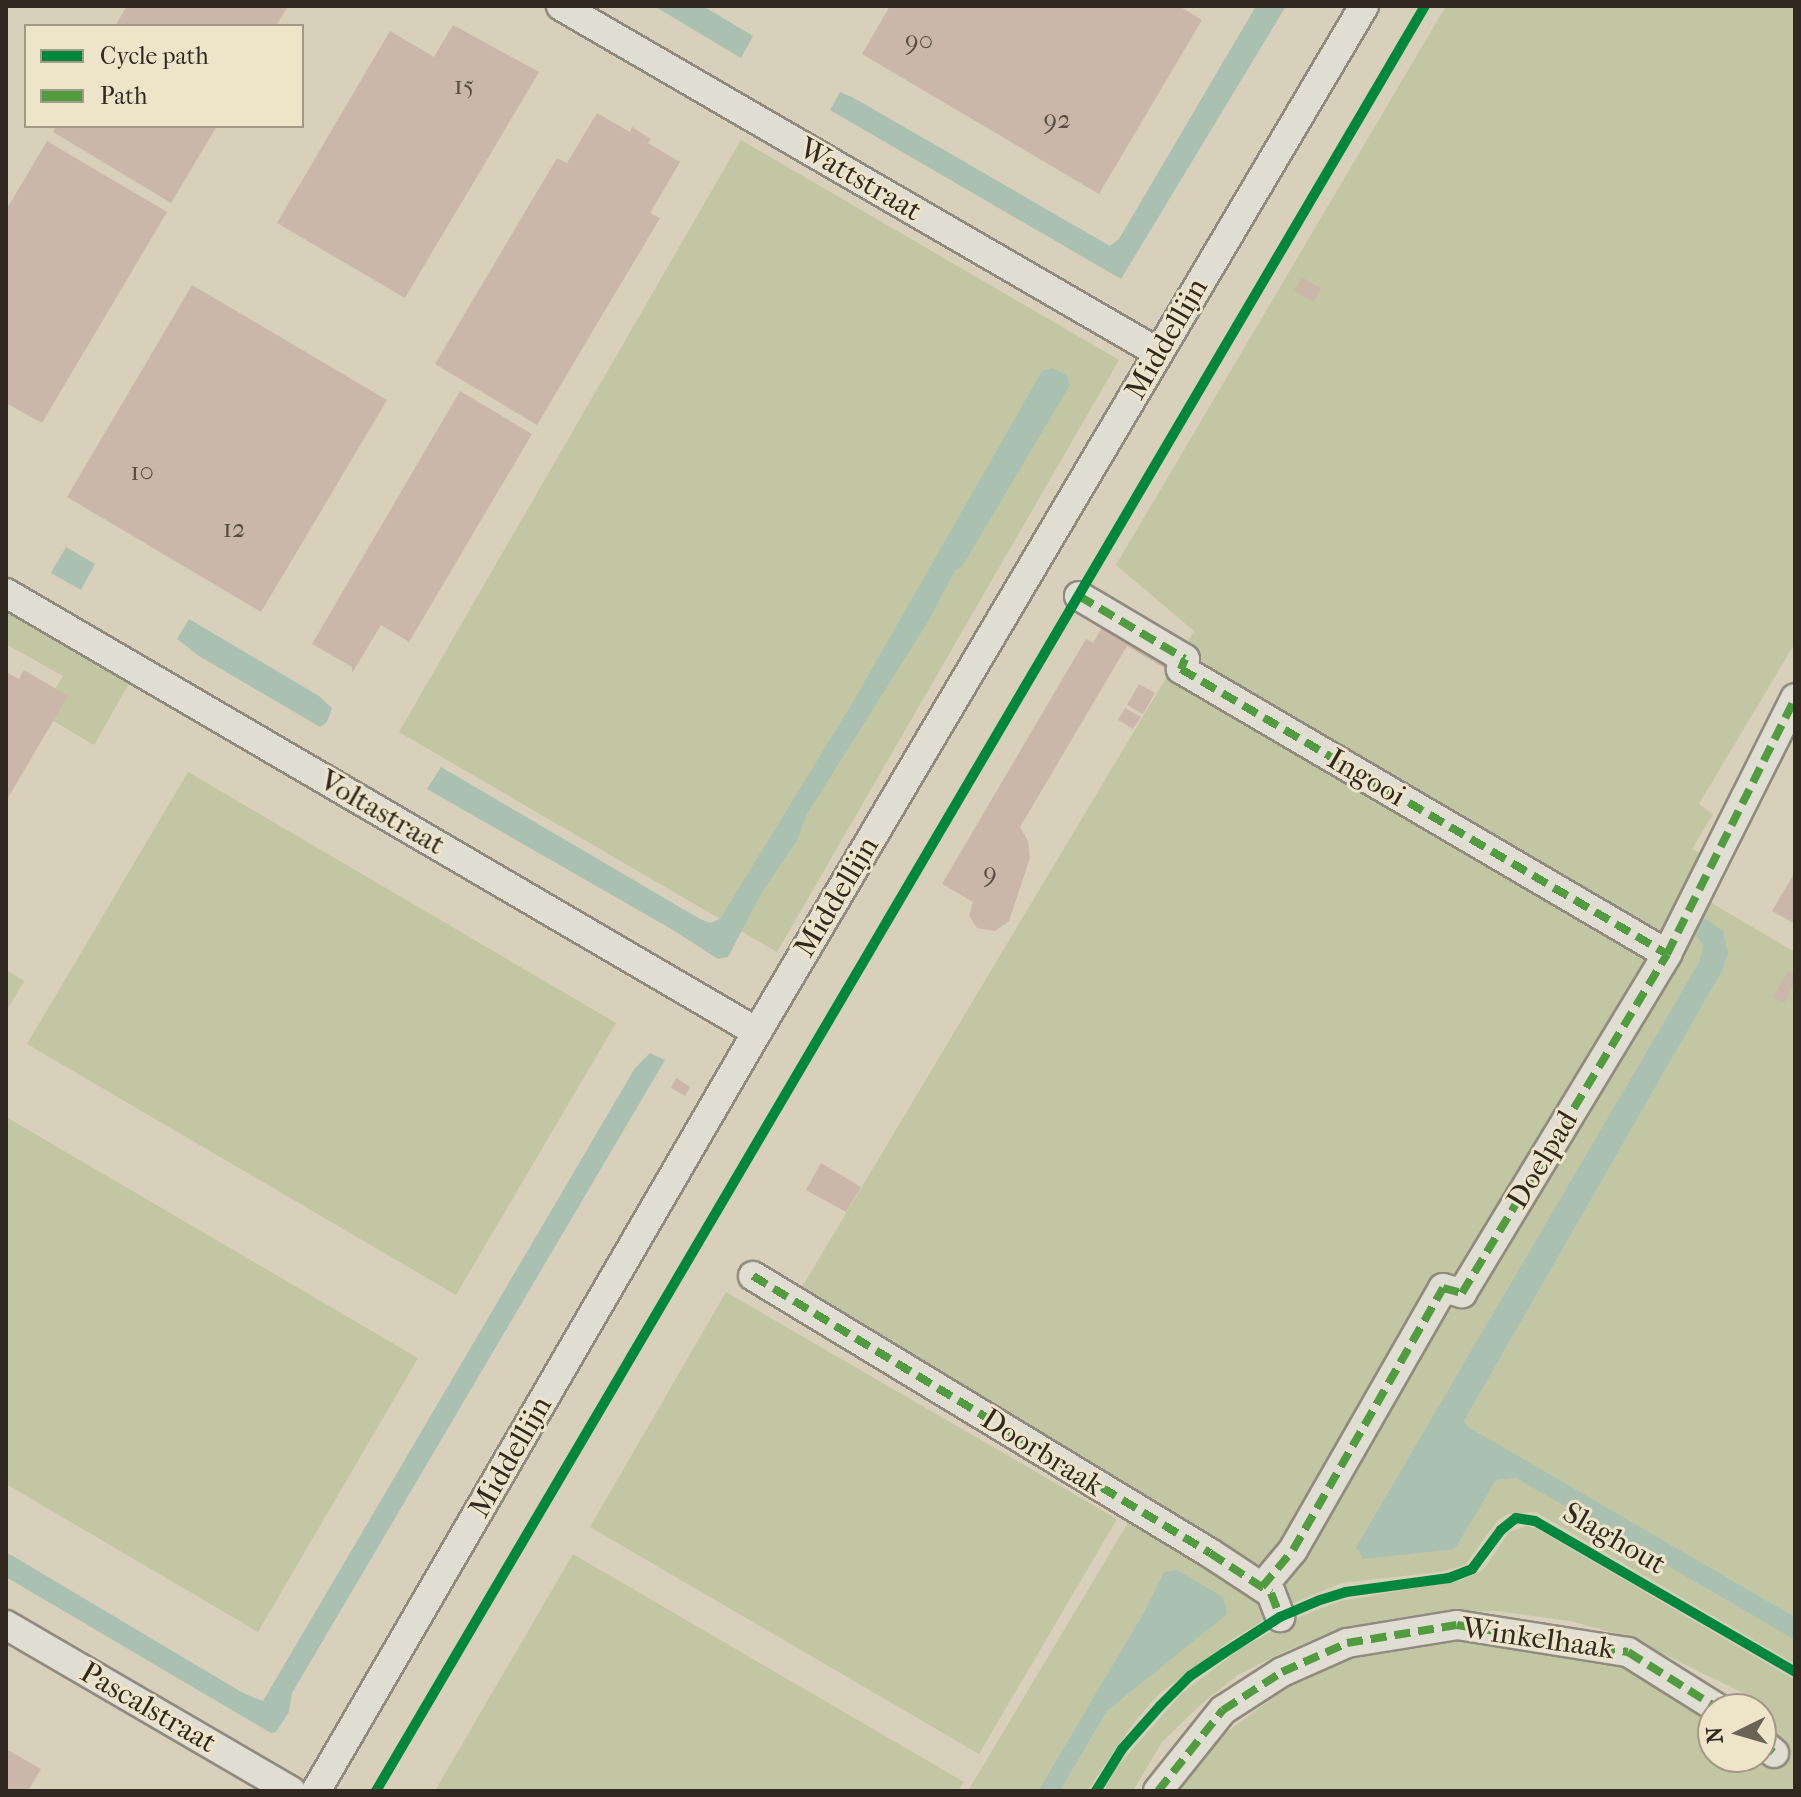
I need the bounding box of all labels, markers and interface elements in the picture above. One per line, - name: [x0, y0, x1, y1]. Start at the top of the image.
- legend: [24, 24, 304, 128]
- house number: 90: [905, 25, 933, 57]
- text: Cycle path: [100, 42, 209, 70]
- house number: 15: [454, 70, 474, 102]
- text: Path: [100, 82, 147, 110]
- house number: 92: [1043, 104, 1071, 136]
- street label: Wattstraat: [792, 130, 928, 230]
- street label: Middellijn: [1118, 272, 1216, 406]
- house number: 10: [130, 456, 154, 488]
- house number: 12: [223, 513, 245, 545]
- street label: Ingooi: [1321, 741, 1411, 815]
- street label: Voltastraat: [313, 763, 451, 863]
- street label: Middellijn: [787, 830, 887, 964]
- house number: 9: [983, 857, 997, 889]
- street label: Doelpad: [1500, 1105, 1586, 1215]
- street label: Middellijn: [462, 1390, 560, 1524]
- street label: Doorbraak: [974, 1401, 1110, 1505]
- street label: Slaghout: [1556, 1495, 1672, 1583]
- street label: Winkelhaak: [1459, 1610, 1617, 1668]
- street label: Pascalstraat: [74, 1655, 222, 1761]
- north arrow: [1697, 1693, 1777, 1773]
- text: N: [1701, 1725, 1729, 1744]

